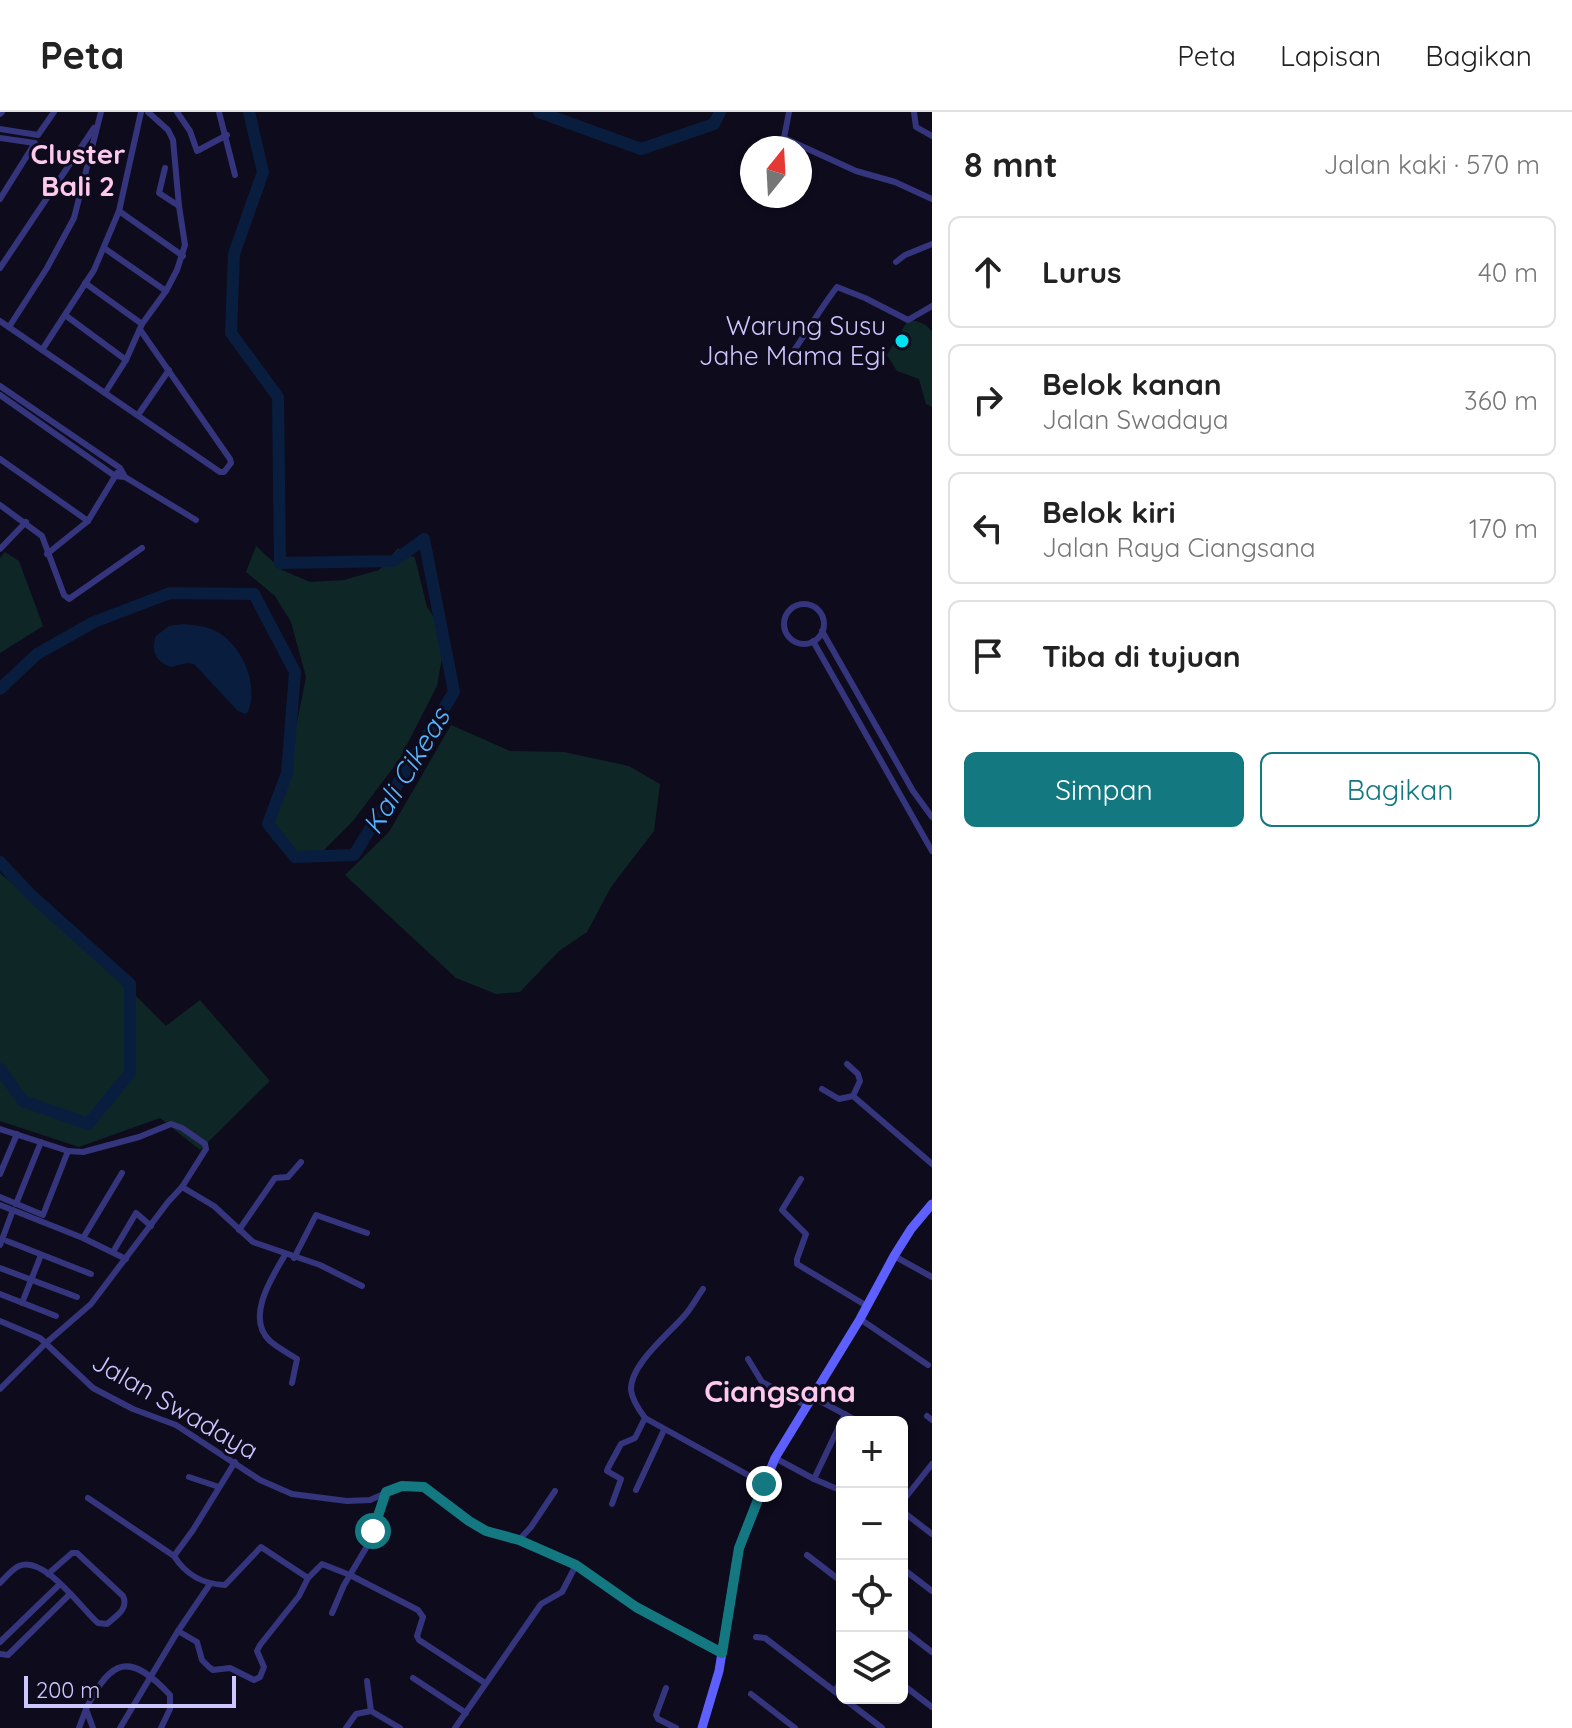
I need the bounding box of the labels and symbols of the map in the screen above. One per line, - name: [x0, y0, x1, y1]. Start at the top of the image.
- district label: Cluster Bali 2: [31, 136, 125, 203]
- north arrow: [740, 136, 812, 208]
- place label: Warung Susu Jahe Mama Egi: [699, 309, 886, 372]
- marker: Warung Susu Jahe Mama Egi: [893, 332, 911, 350]
- water label: Kali Cikeas: [354, 700, 458, 840]
- street label: Jalan Swadaya: [86, 1345, 264, 1466]
- district label: Ciangsana: [704, 1372, 856, 1410]
- route end: [746, 1466, 782, 1502]
- route start: [355, 1513, 391, 1549]
- scale bar: [24, 1672, 236, 1708]

